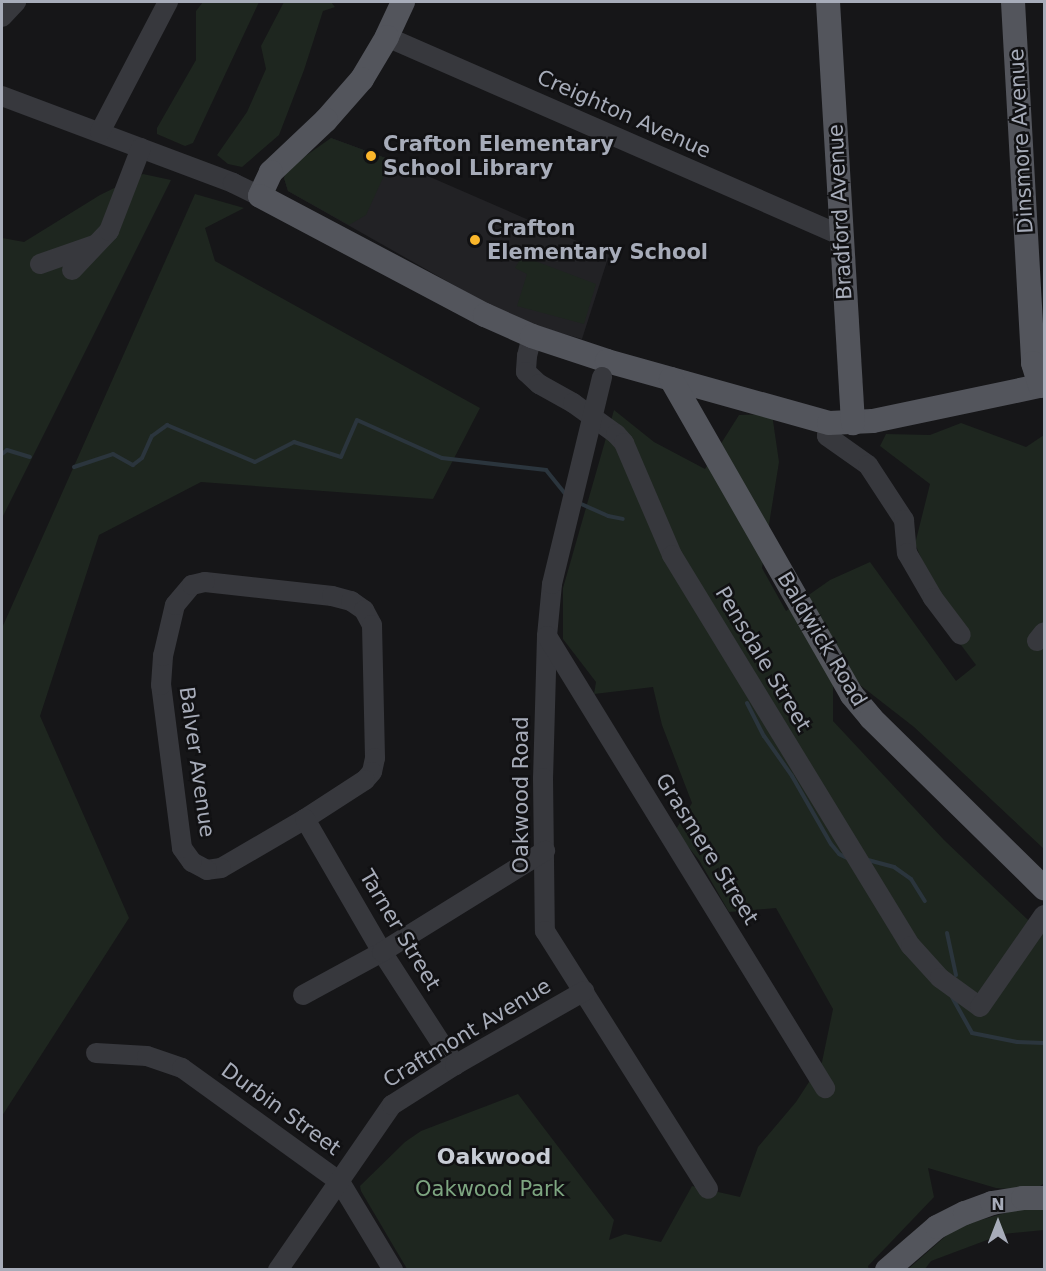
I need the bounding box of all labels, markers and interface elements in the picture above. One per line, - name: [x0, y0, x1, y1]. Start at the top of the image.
- street label: Dinsmore Avenue: [1004, 48, 1038, 234]
- street label: Creighton Avenue: [533, 64, 715, 164]
- street label: Bradford Avenue: [823, 124, 857, 300]
- place label: Crafton Elementary School Library: [383, 131, 614, 181]
- marker: Crafton Elementary School Library: [364, 149, 378, 163]
- place label: Crafton Elementary School: [487, 215, 708, 265]
- marker: Crafton Elementary School: [468, 233, 482, 247]
- street label: Baldwick Road: [772, 567, 872, 711]
- street label: Pensdale Street: [710, 582, 816, 736]
- street label: Balver Avenue: [174, 685, 220, 839]
- street label: Oakwood Road: [508, 716, 534, 874]
- street label: Grasmere Street: [650, 769, 764, 929]
- street label: Tarner Street: [354, 865, 446, 995]
- street label: Craftmont Avenue: [379, 973, 555, 1093]
- street label: Durbin Street: [217, 1057, 345, 1161]
- district label: Oakwood: [437, 1144, 551, 1170]
- park label: Oakwood Park: [415, 1176, 565, 1202]
- north arrow: [968, 1193, 1028, 1253]
- text: N: [991, 1195, 1005, 1214]

